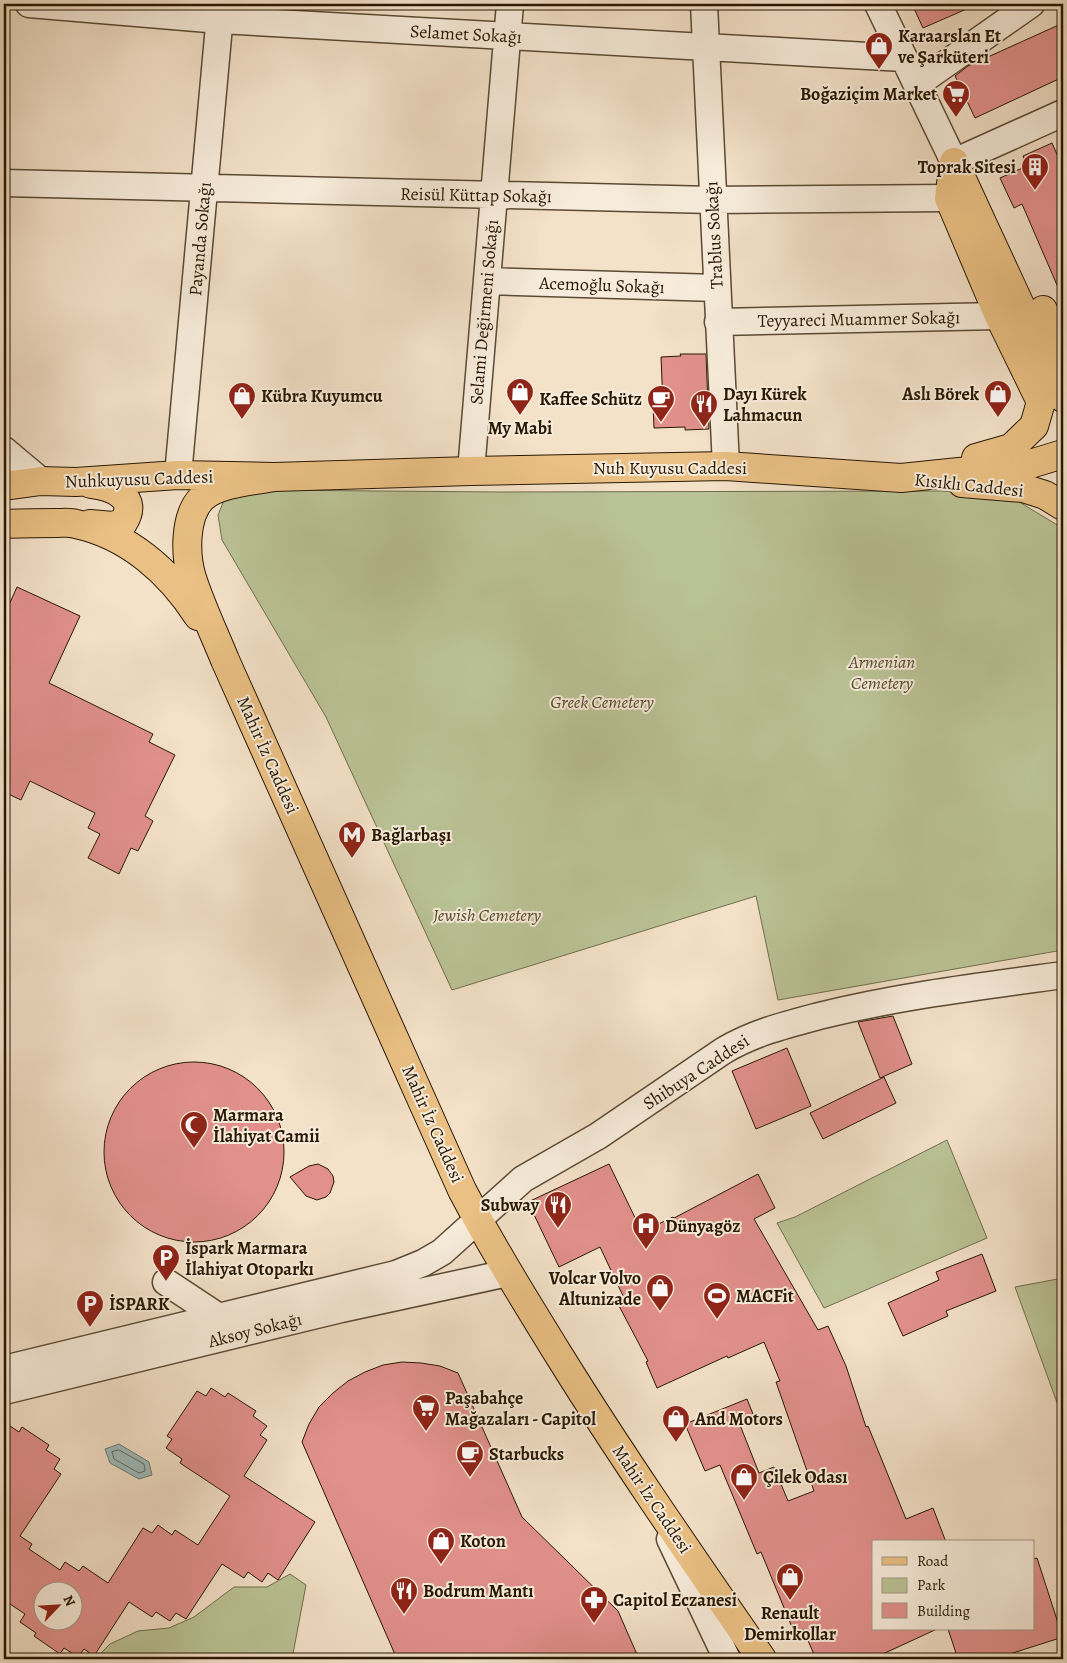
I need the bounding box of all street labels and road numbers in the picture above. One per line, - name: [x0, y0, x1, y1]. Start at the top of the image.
- street label: Selamet Sokağı: [410, 19, 522, 49]
- street label: Payanda Sokağı: [183, 181, 217, 297]
- street label: Trablus Sokağı: [699, 181, 729, 289]
- street label: Reisül Küttap Sokağı: [400, 182, 552, 208]
- street label: Selami Değirmeni Sokağı: [464, 218, 504, 406]
- street label: Acemoğlu Sokağı: [538, 271, 665, 299]
- street label: Teyyareci Muammer Sokağı: [757, 305, 961, 333]
- street label: Nuh Kuyusu Caddesi: [593, 456, 747, 480]
- street label: Nuhkuyusu Caddesi: [64, 464, 214, 494]
- street label: Kısıklı Caddesi: [913, 467, 1025, 503]
- street label: Mahir İz Caddesi: [231, 692, 305, 818]
- street label: Shibuya Caddesi: [638, 1029, 754, 1115]
- street label: Mahir İz Caddesi: [396, 1061, 470, 1187]
- street label: Aksoy Sokağı: [205, 1307, 304, 1353]
- street label: Mahir İz Caddesi: [607, 1440, 697, 1558]

